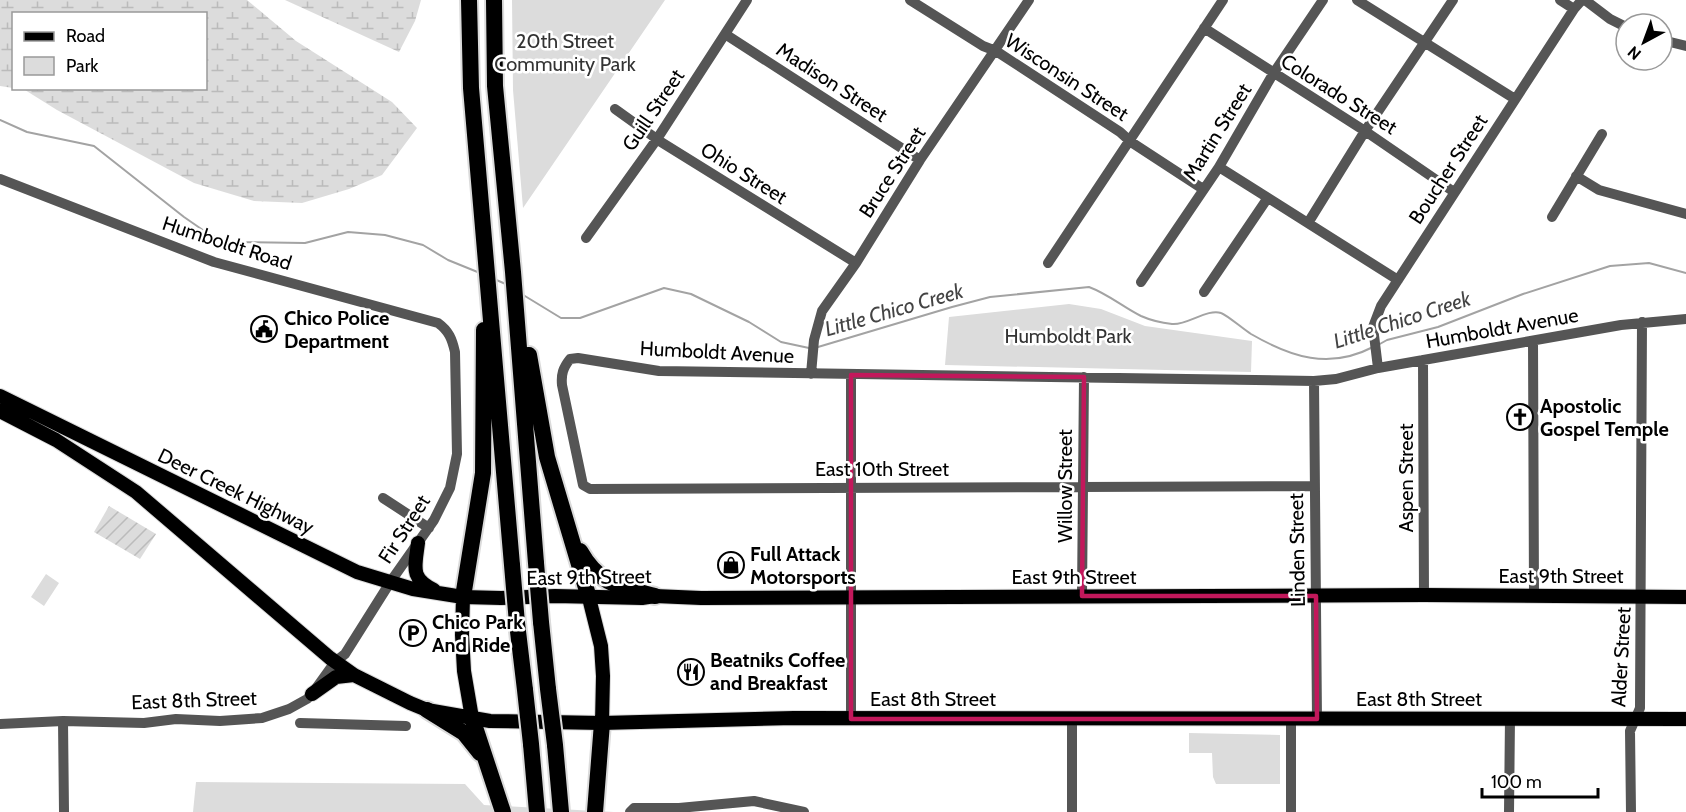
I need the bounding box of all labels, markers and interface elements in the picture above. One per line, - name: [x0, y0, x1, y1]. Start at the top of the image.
- legend: [12, 12, 207, 90]
- north arrow: [1614, 12, 1674, 72]
- text: Road: [66, 25, 105, 47]
- street label: Wisconsin Street: [1001, 28, 1133, 126]
- park label: 20th Street Community Park: [494, 29, 636, 76]
- street label: Madison Street: [772, 37, 892, 127]
- text: N: [1624, 42, 1645, 64]
- street label: Colorado Street: [1276, 49, 1402, 139]
- text: Park: [66, 55, 99, 77]
- street label: Guill Street: [617, 64, 689, 155]
- street label: Martin Street: [1178, 79, 1256, 185]
- street label: Boucher Street: [1404, 109, 1492, 228]
- street label: Bruce Street: [854, 122, 930, 222]
- street label: Ohio Street: [696, 137, 792, 209]
- street label: Humboldt Road: [159, 211, 295, 275]
- water label: Little Chico Creek: [822, 278, 967, 341]
- water label: Little Chico Creek: [1330, 285, 1475, 353]
- street label: Humboldt Avenue: [1424, 303, 1580, 353]
- place label: Chico Police Department: [284, 306, 389, 353]
- public building icon: Chico Police Department: [249, 314, 279, 344]
- park label: Humboldt Park: [1004, 324, 1132, 348]
- street label: Humboldt Avenue: [639, 336, 795, 368]
- place label: Apostolic Gospel Temple: [1540, 394, 1669, 441]
- church icon: Apostolic Gospel Temple: [1505, 402, 1535, 432]
- street label: Aspen Street: [1394, 423, 1418, 533]
- street label: Willow Street: [1053, 429, 1077, 543]
- street label: Deer Creek Highway: [154, 443, 318, 539]
- street label: East 10th Street: [815, 457, 949, 481]
- street label: Fir Street: [373, 490, 435, 568]
- street label: Linden Street: [1284, 493, 1310, 607]
- place label: Full Attack Motorsports: [750, 542, 856, 589]
- shop icon: Full Attack Motorsports: [716, 550, 746, 580]
- street label: East 9th Street: [526, 564, 652, 590]
- street label: East 9th Street: [1498, 564, 1624, 588]
- street label: East 9th Street: [1011, 565, 1137, 589]
- street label: Alder Street: [1606, 606, 1636, 708]
- place label: Chico Park And Ride: [432, 610, 523, 657]
- parking icon: Chico Park And Ride: [398, 618, 428, 648]
- place label: Beatniks Coffee and Breakfast: [710, 648, 845, 695]
- restaurant icon: Beatniks Coffee and Breakfast: [676, 657, 706, 687]
- street label: East 8th Street: [131, 686, 258, 714]
- street label: East 8th Street: [870, 687, 996, 711]
- street label: East 8th Street: [1356, 687, 1482, 711]
- scale bar: [1482, 761, 1598, 799]
- text: 100 m: [1491, 771, 1542, 793]

